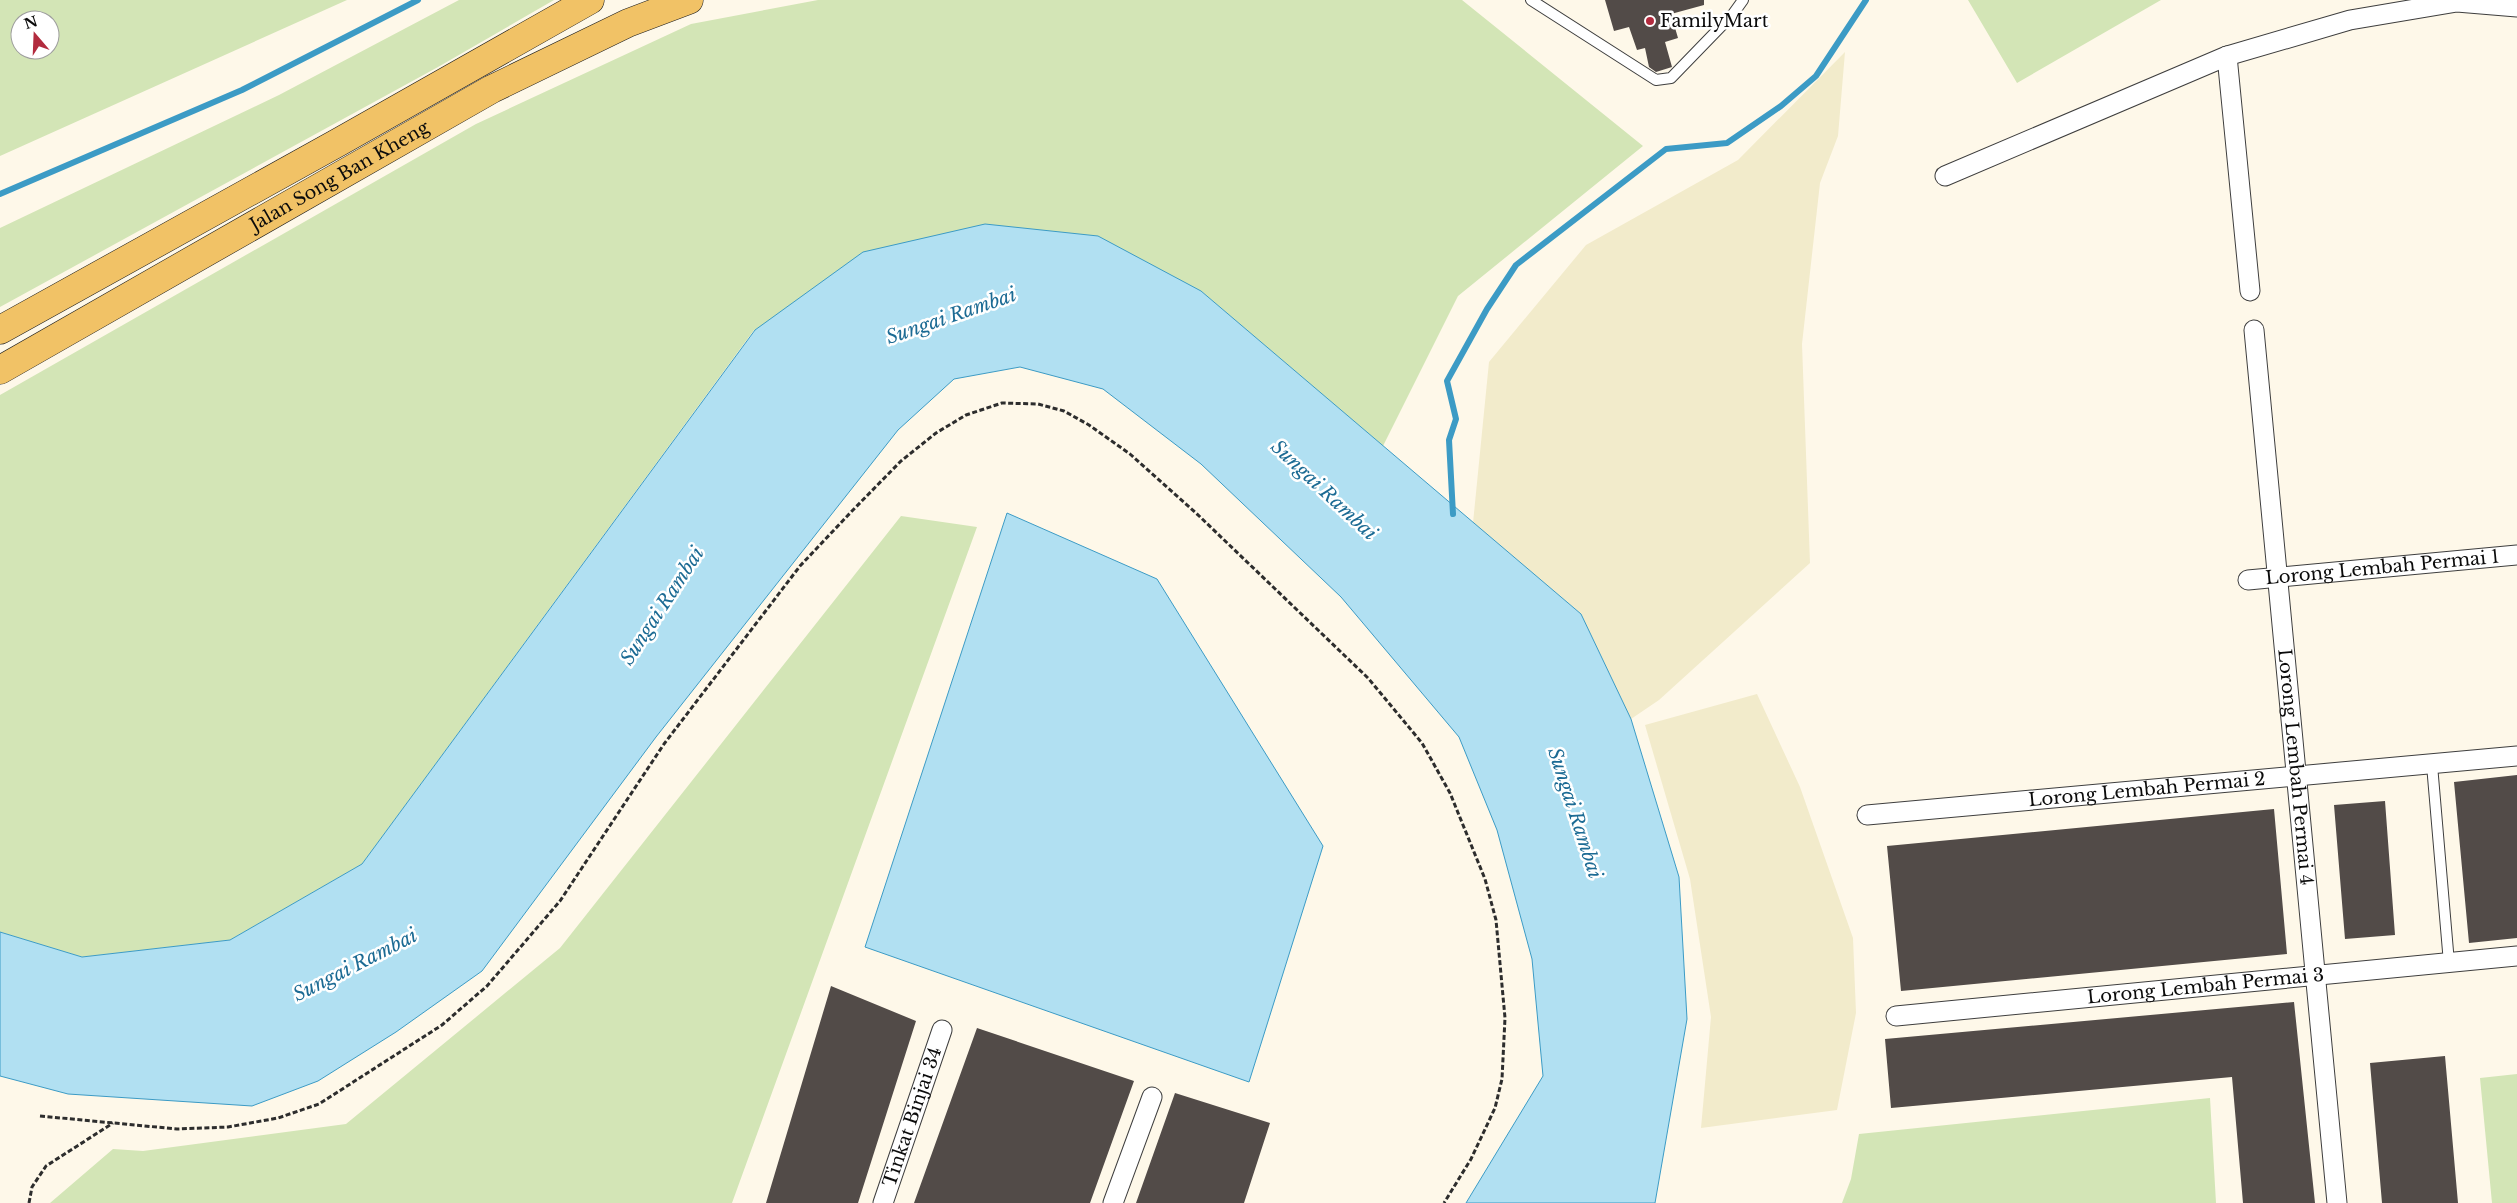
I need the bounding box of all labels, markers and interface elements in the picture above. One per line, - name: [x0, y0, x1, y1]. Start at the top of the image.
- north arrow: [10, 10, 60, 60]
- place label: FamilyMart: [1660, 10, 1769, 32]
- text: N: [22, 12, 40, 33]
- marker: FamilyMart: [1644, 15, 1656, 27]
- street label: Jalan Song Ban Kheng: [244, 116, 433, 237]
- water label: Sungai Rambai: [883, 283, 1020, 349]
- water label: Sungai Rambai: [1266, 435, 1382, 545]
- water label: Sungai Rambai: [615, 542, 709, 669]
- street label: Lorong Lembah Permai 1: [2265, 546, 2500, 589]
- street label: Lorong Lembah Permai 4: [2273, 648, 2318, 886]
- water label: Sungai Rambai: [1543, 745, 1607, 882]
- street label: Lorong Lembah Permai 2: [2027, 768, 2266, 811]
- water label: Sungai Rambai: [289, 924, 421, 1006]
- street label: Lorong Lembah Permai 3: [2086, 964, 2325, 1008]
- street label: Tinkat Binjai 34: [878, 1044, 946, 1190]

